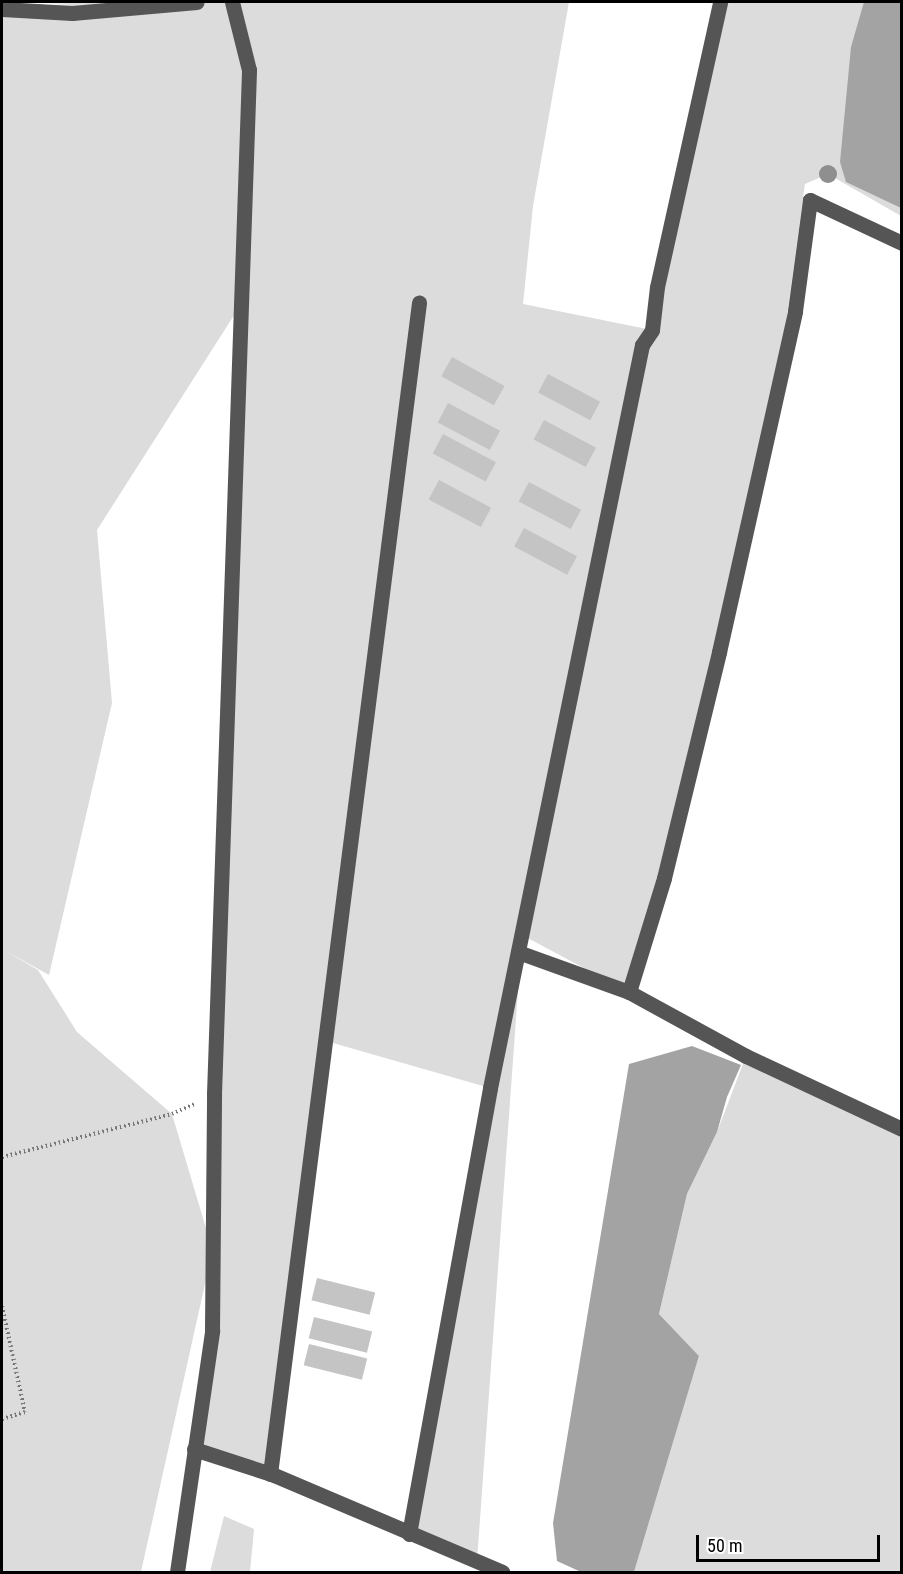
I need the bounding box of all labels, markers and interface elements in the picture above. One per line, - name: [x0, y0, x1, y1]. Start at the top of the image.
- scale bar: [699, 1523, 884, 1561]
- text: 50 m: [707, 1535, 742, 1556]

